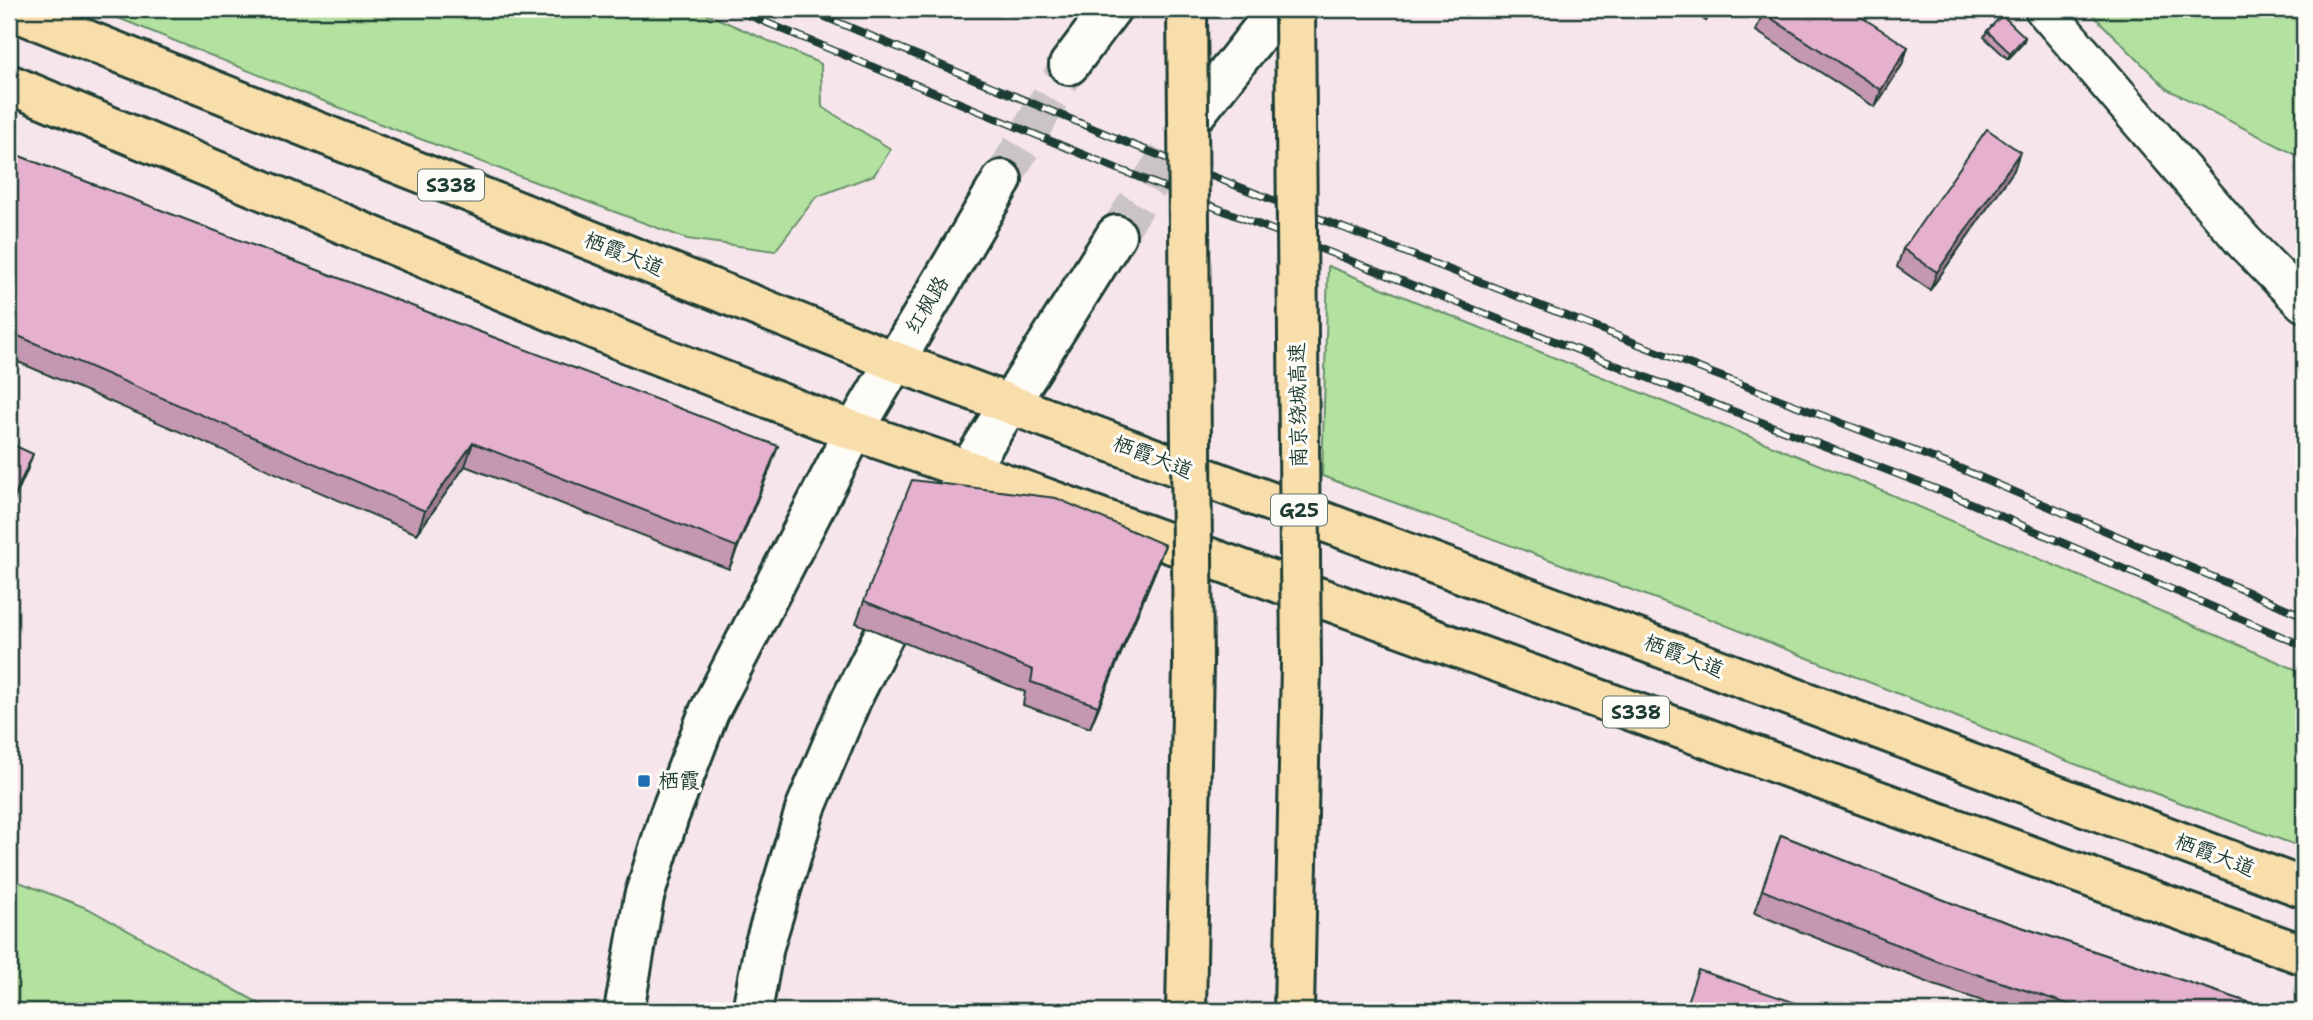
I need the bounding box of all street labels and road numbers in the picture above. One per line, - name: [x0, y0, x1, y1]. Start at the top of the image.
- road number: S338: [418, 169, 484, 200]
- street label: 栖霞大道: [580, 225, 668, 283]
- street label: 红枫路: [899, 271, 955, 339]
- street label: 南京绕城高速: [1283, 342, 1313, 468]
- street label: 栖霞大道: [1109, 429, 1197, 485]
- road number: G25: [1271, 495, 1327, 526]
- street label: 栖霞大道: [1640, 628, 1728, 684]
- road number: S338: [1603, 696, 1669, 727]
- street label: 栖霞大道: [2171, 827, 2259, 883]

